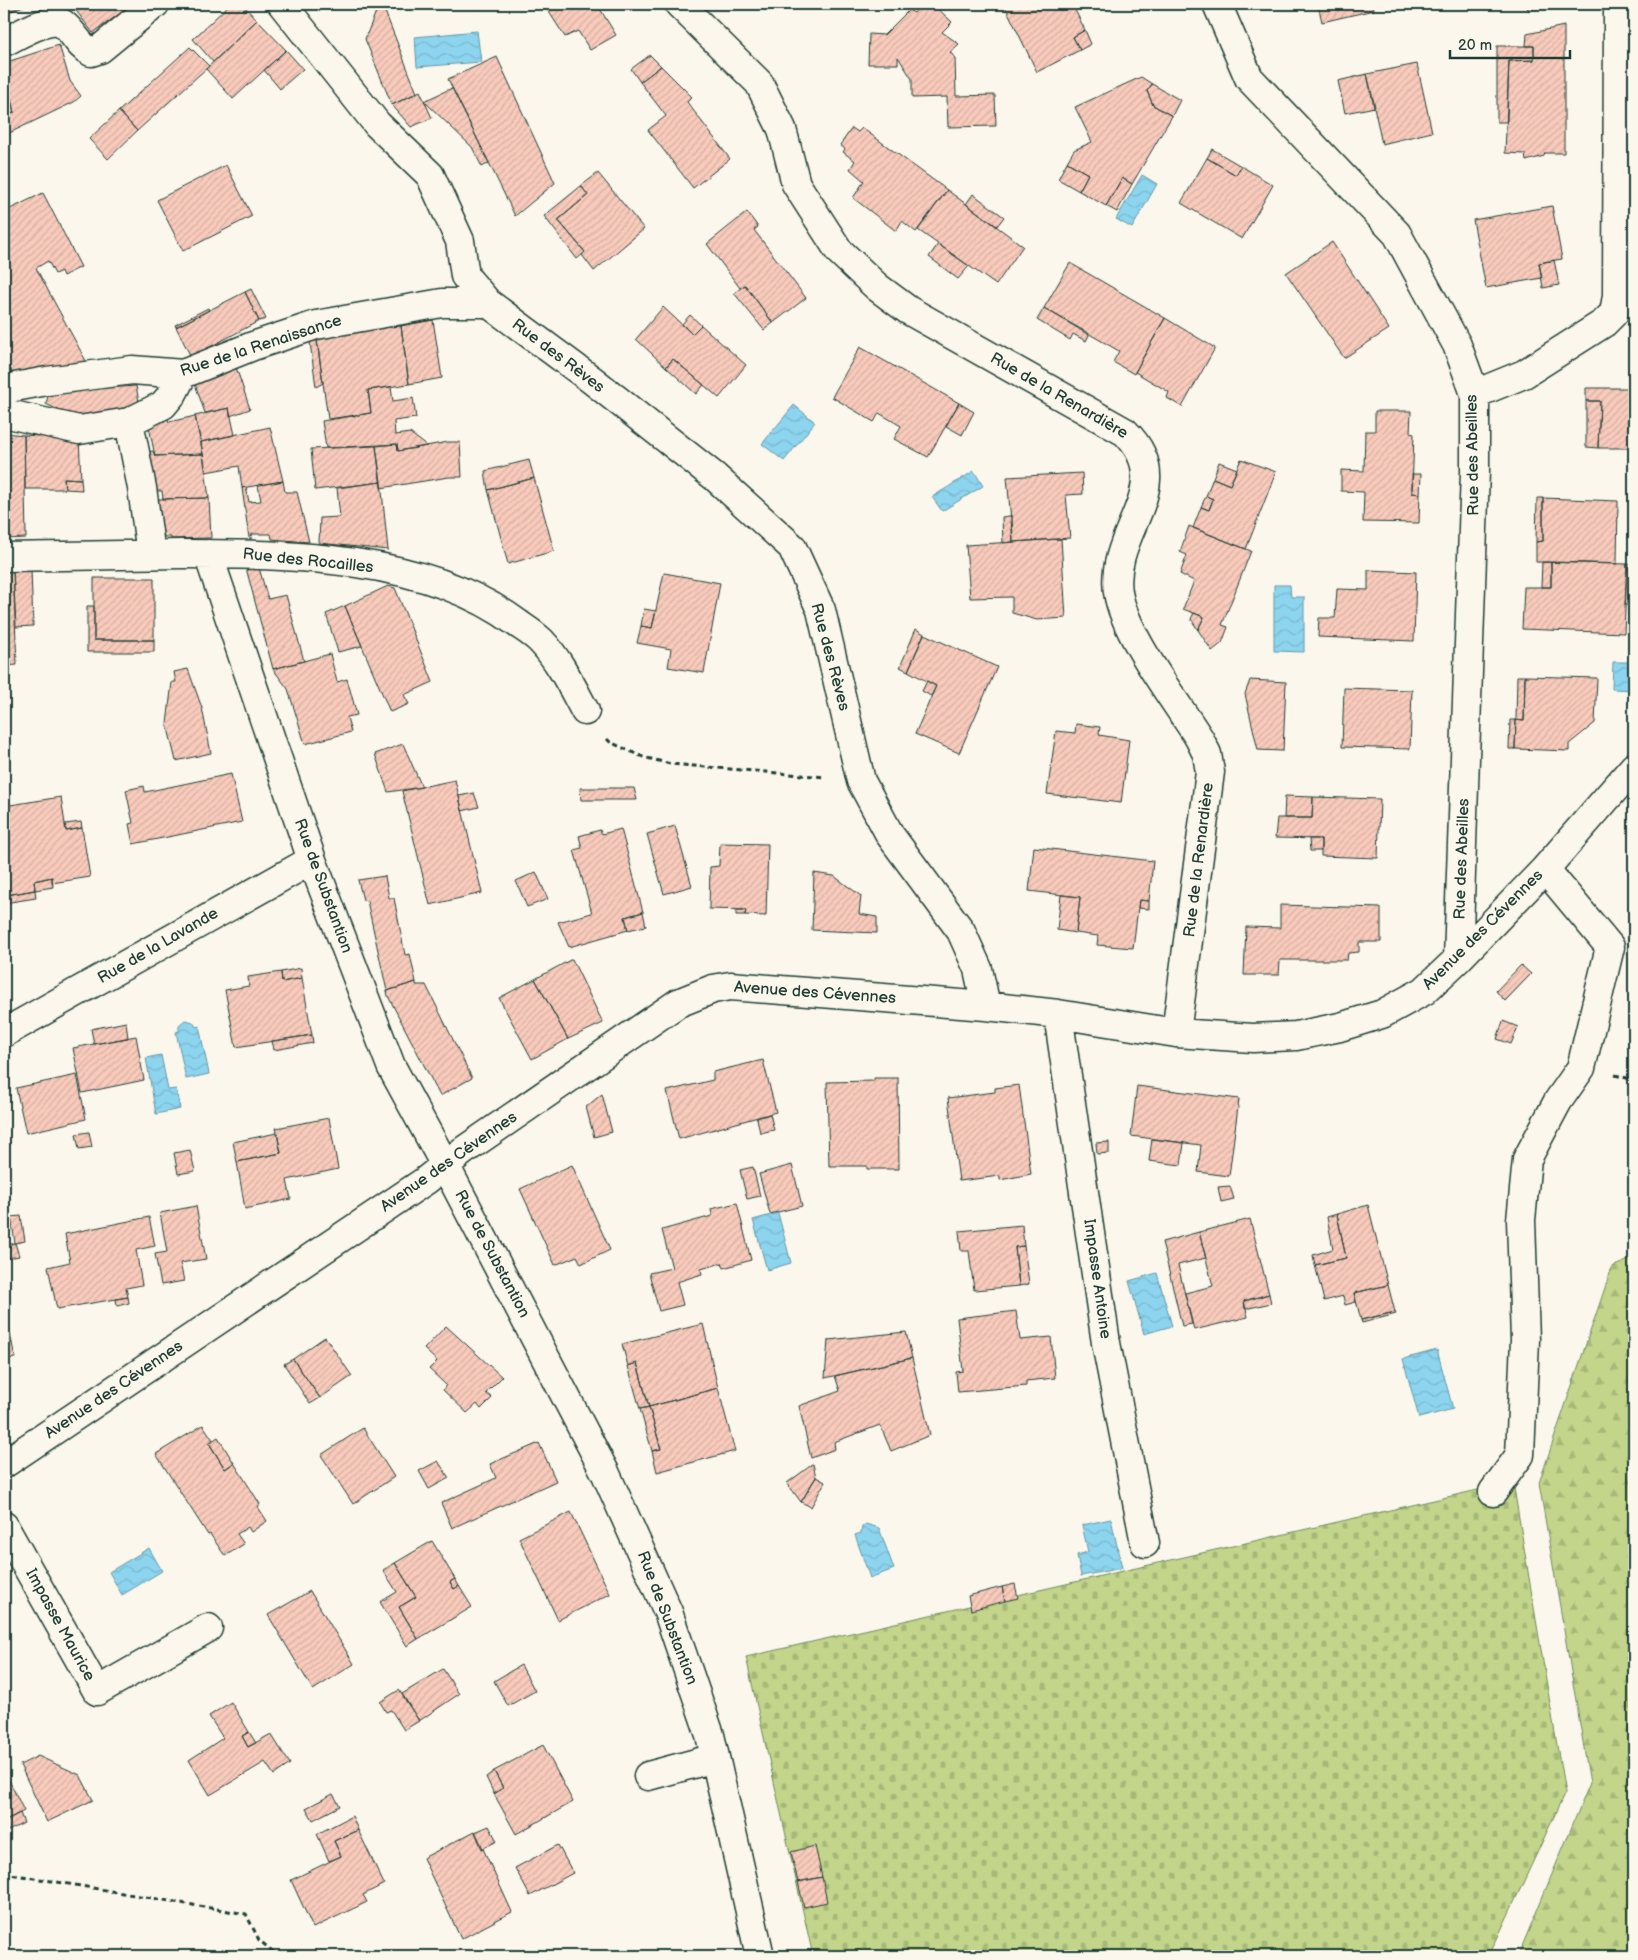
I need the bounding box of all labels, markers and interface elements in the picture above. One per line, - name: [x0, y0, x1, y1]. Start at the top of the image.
- scale bar: [1450, 28, 1570, 60]
- text: 20 m: [1458, 36, 1492, 55]
- street label: Rue de la Renaissance: [178, 311, 345, 381]
- street label: Rue des Rèves: [508, 315, 608, 397]
- street label: Rue de la Renardière: [987, 349, 1132, 443]
- street label: Rue des Abeilles: [1462, 394, 1484, 516]
- street label: Rue des Rocailles: [242, 545, 374, 577]
- street label: Rue des Rèves: [806, 601, 854, 713]
- street label: Rue de la Renardière: [1180, 781, 1218, 938]
- street label: Rue des Abeilles: [1450, 798, 1474, 920]
- street label: Rue de Substantion: [290, 816, 356, 956]
- street label: Avenue des Cévennes: [1419, 866, 1547, 994]
- street label: Rue de la Lavande: [94, 904, 222, 988]
- street label: Avenue des Cévennes: [733, 978, 897, 1008]
- street label: Avenue des Cévennes: [377, 1108, 521, 1216]
- street label: Rue de Substantion: [450, 1187, 534, 1321]
- street label: Impasse Antoine: [1079, 1218, 1115, 1341]
- street label: Avenue des Cévennes: [41, 1337, 187, 1443]
- street label: Rue de Substantion: [633, 1549, 701, 1687]
- street label: Impasse Maurice: [21, 1566, 99, 1685]

